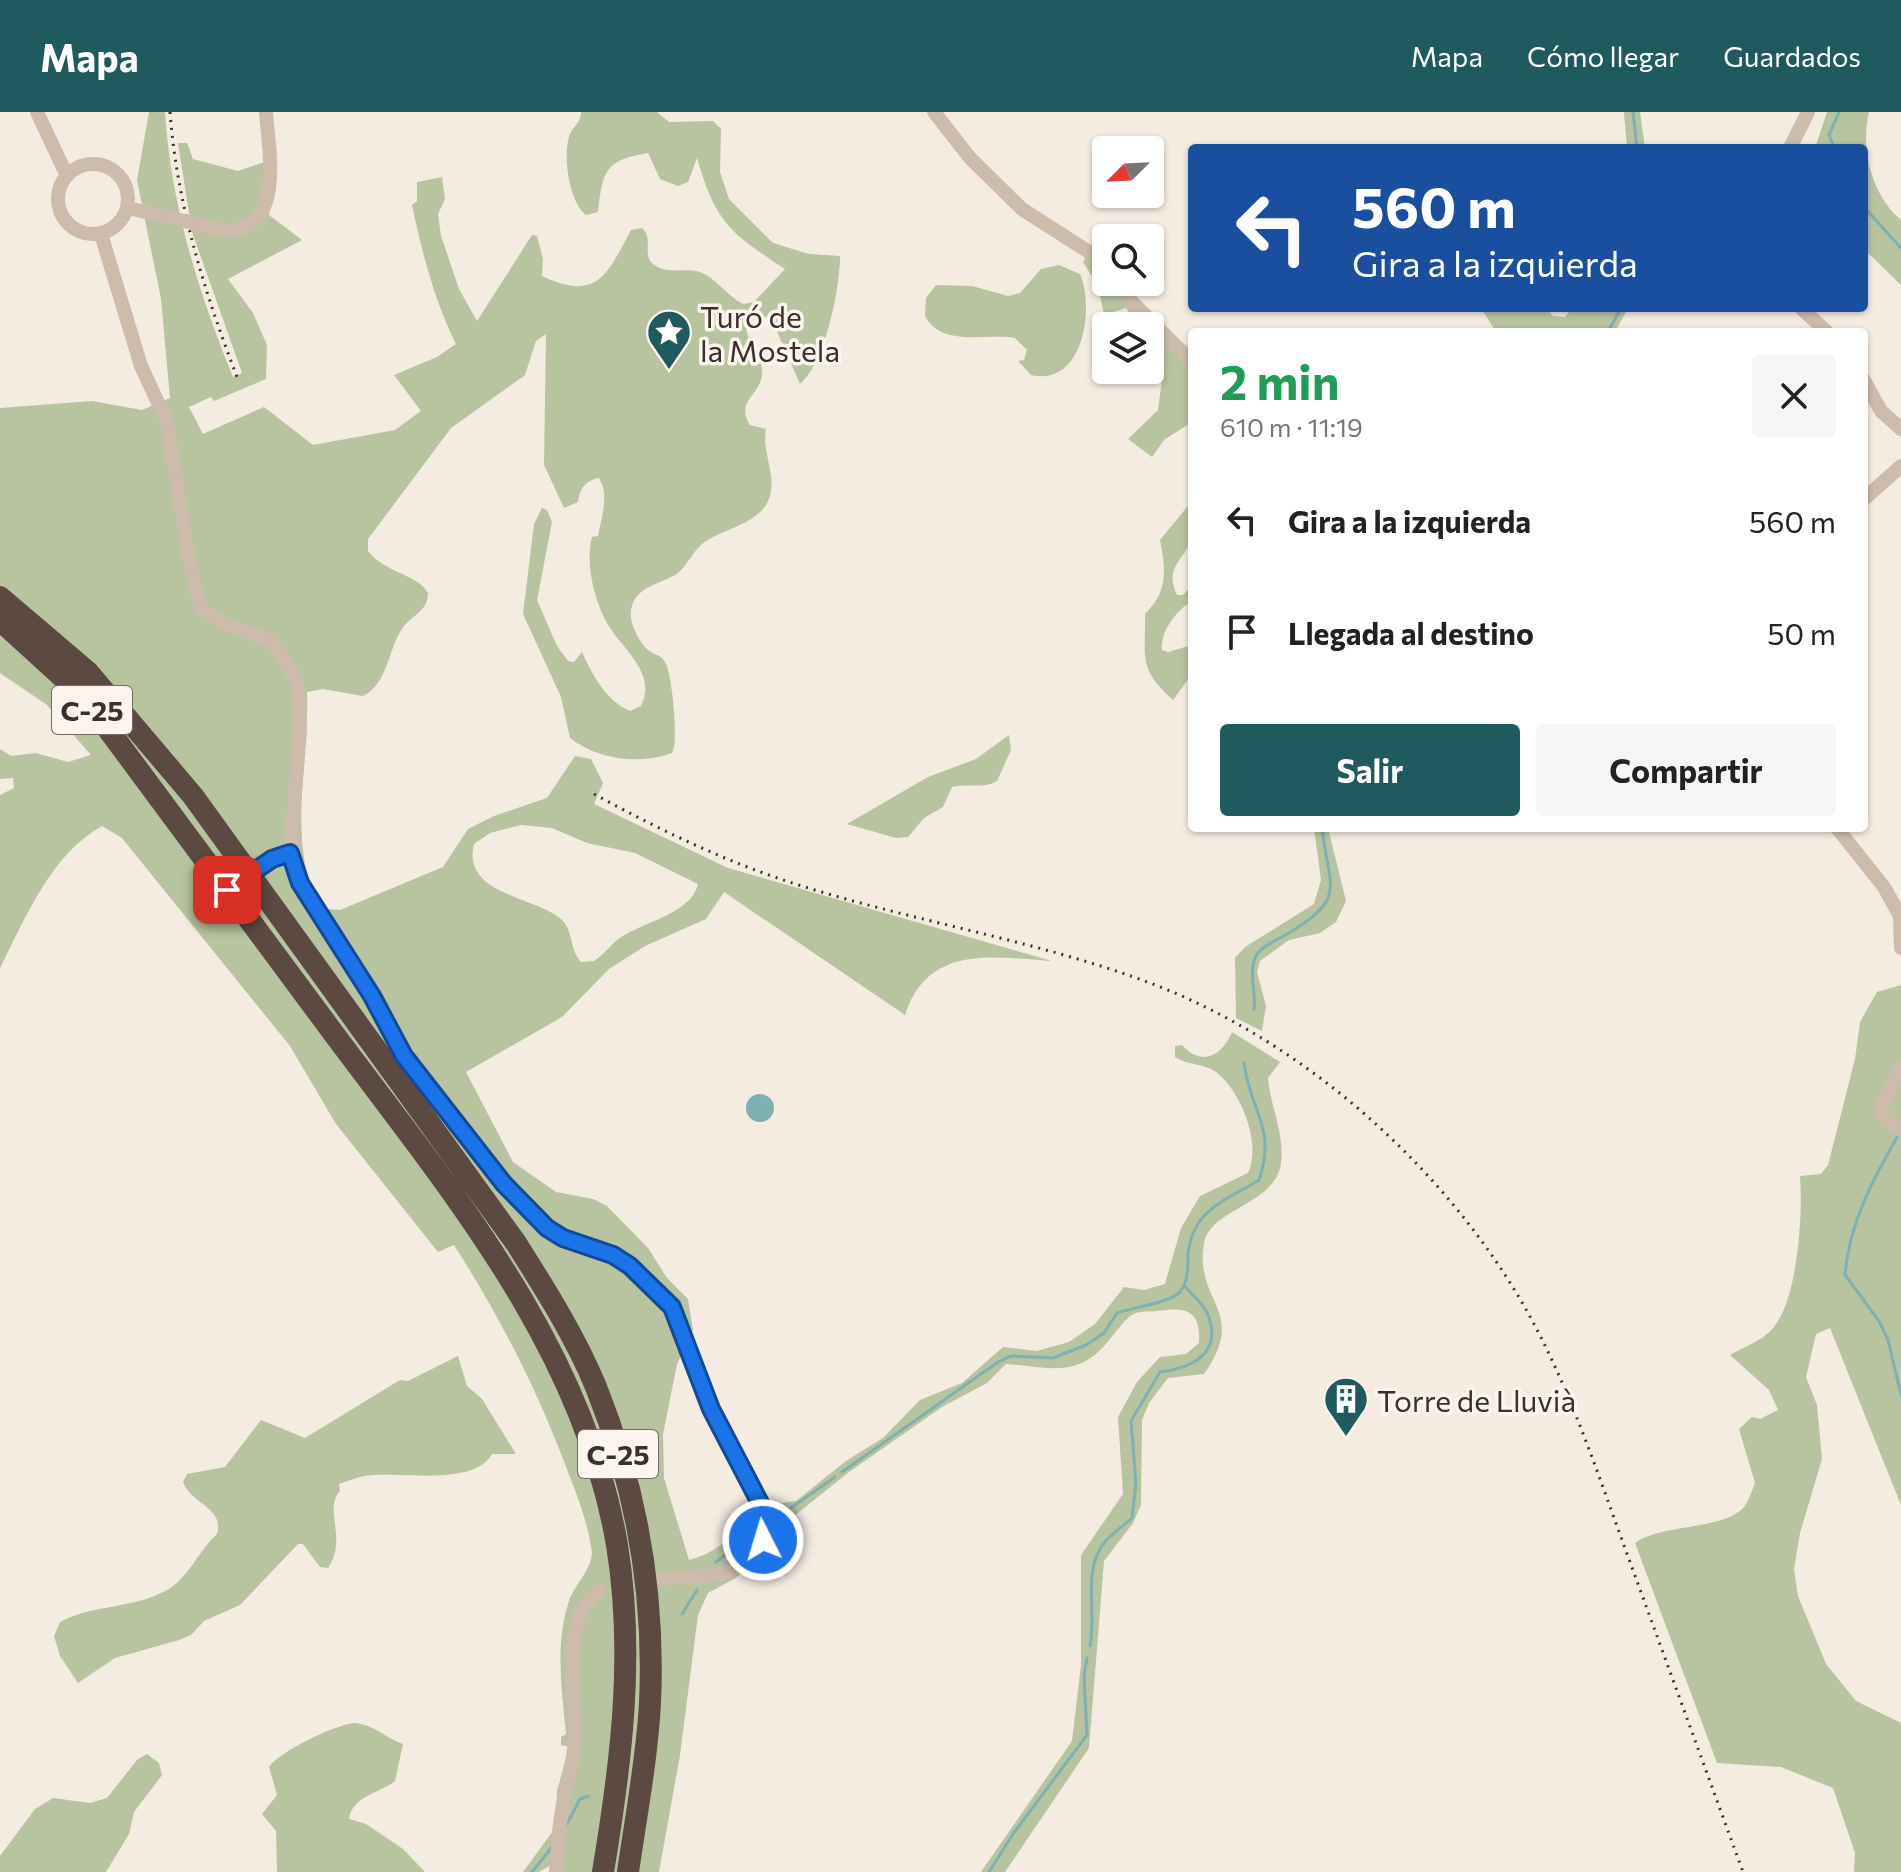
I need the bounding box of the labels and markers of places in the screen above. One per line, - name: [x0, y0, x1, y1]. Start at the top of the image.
- place label: Turó de la Mostela: [700, 297, 840, 368]
- place icon: Turó de la Mostela: [645, 308, 693, 371]
- pin: [193, 856, 261, 924]
- building icon: Torre de Lluvià: [1322, 1375, 1370, 1438]
- place label: Torre de Lluvià: [1377, 1381, 1576, 1418]

